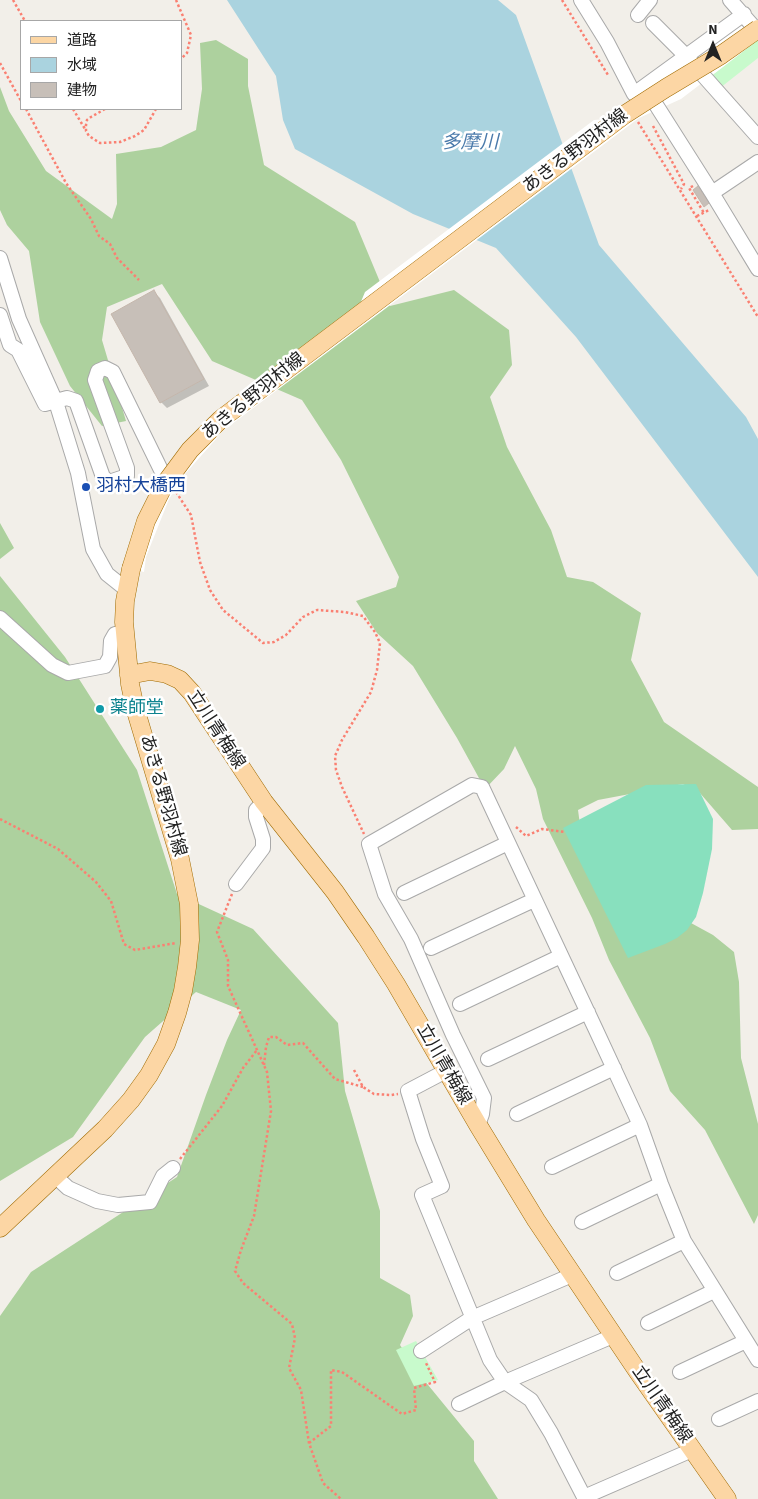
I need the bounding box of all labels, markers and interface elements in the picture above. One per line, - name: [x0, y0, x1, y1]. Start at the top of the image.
- legend: [20, 20, 182, 110]
- north arrow: [688, 20, 738, 70]
- text: N: [708, 20, 718, 40]
- text: 道路: [67, 30, 97, 51]
- text: 水域: [67, 55, 97, 76]
- text: 建物: [67, 80, 97, 101]
- street label: あきる野羽村線: [519, 105, 633, 199]
- water label: 多摩川: [442, 133, 498, 155]
- street label: あきる野羽村線: [198, 349, 310, 445]
- place label: 羽村大橋西: [96, 476, 186, 498]
- marker: 羽村大橋西: [80, 481, 92, 493]
- street label: 立川青梅線: [181, 686, 249, 774]
- place label: 薬師堂: [110, 698, 164, 720]
- marker: 薬師堂: [94, 703, 106, 715]
- street label: あきる野羽村線: [134, 732, 190, 860]
- street label: 立川青梅線: [411, 1021, 475, 1109]
- street label: 立川青梅線: [626, 1362, 696, 1448]

